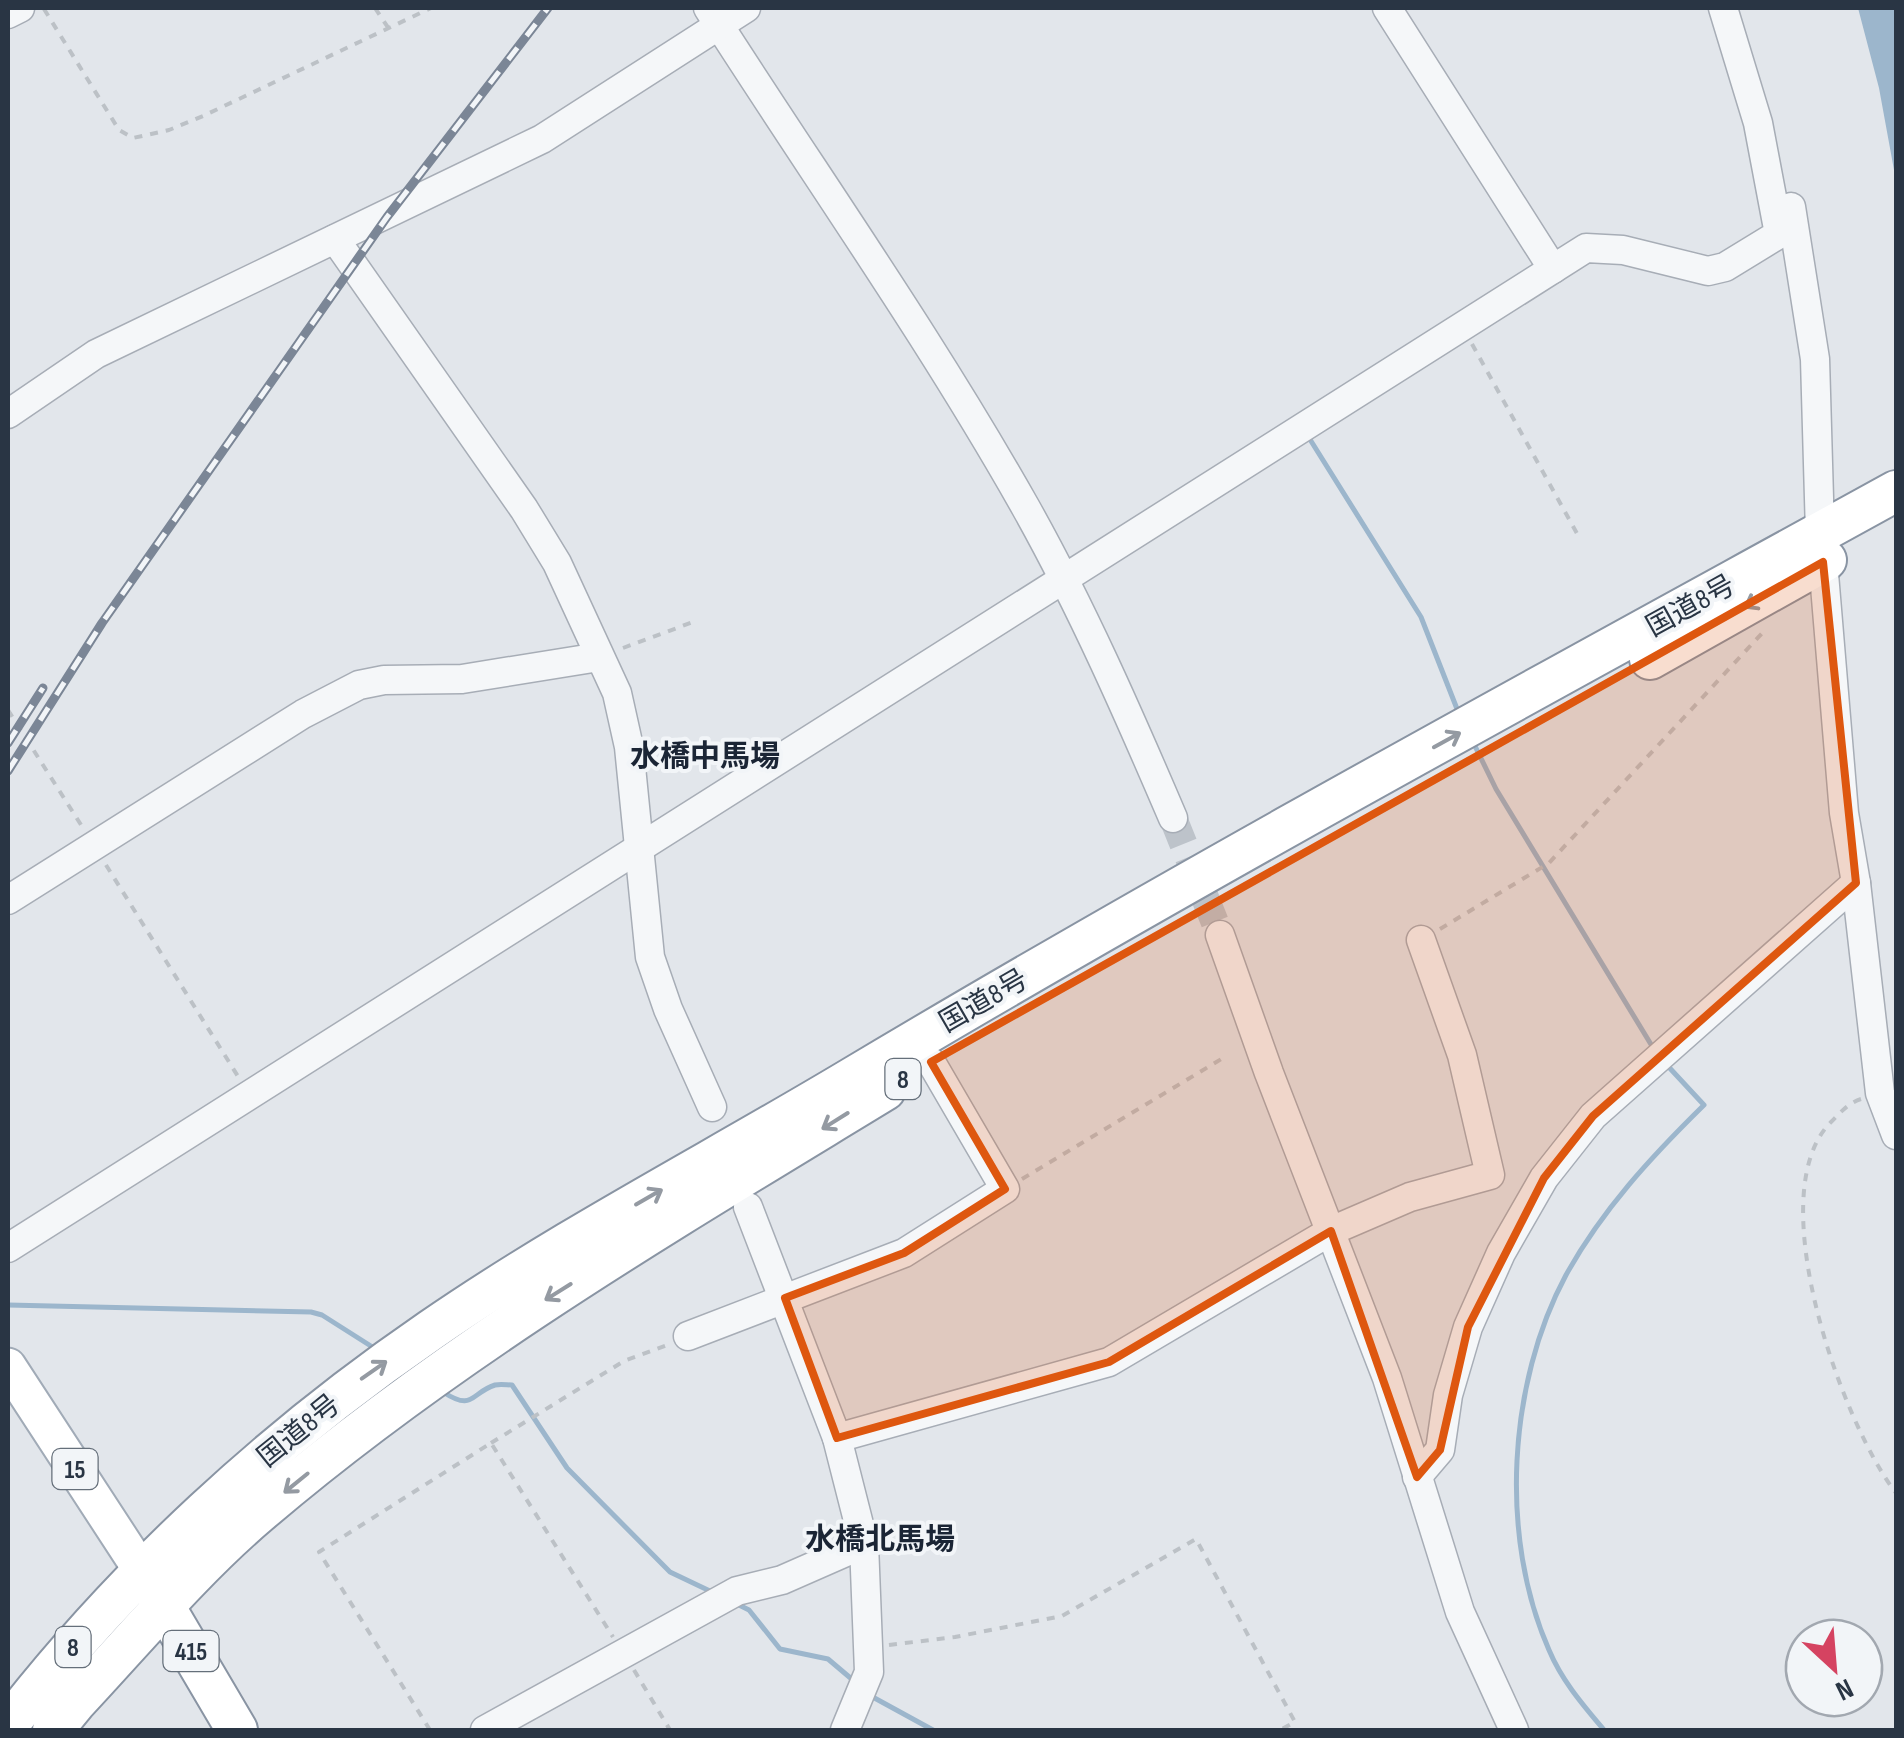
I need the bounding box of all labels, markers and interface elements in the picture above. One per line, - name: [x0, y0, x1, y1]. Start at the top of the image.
- street label: 国道8号: [1641, 569, 1741, 644]
- one-way arrow: [1743, 590, 1773, 610]
- one-way arrow: [1432, 729, 1461, 749]
- district label: 水橋中馬場: [630, 739, 780, 775]
- street label: 国道8号: [934, 963, 1034, 1040]
- road number: 8: [886, 1059, 920, 1099]
- one-way arrow: [821, 1111, 850, 1131]
- one-way arrow: [634, 1187, 663, 1207]
- one-way arrow: [545, 1282, 573, 1302]
- one-way arrow: [360, 1360, 387, 1381]
- street label: 国道8号: [251, 1388, 347, 1474]
- road number: 15: [52, 1449, 98, 1489]
- one-way arrow: [283, 1472, 310, 1493]
- district label: 水橋北馬場: [805, 1522, 955, 1558]
- north arrow: [1784, 1618, 1884, 1718]
- road number: 8: [56, 1627, 90, 1667]
- road number: 415: [164, 1631, 218, 1671]
- text: N: [1830, 1671, 1858, 1707]

